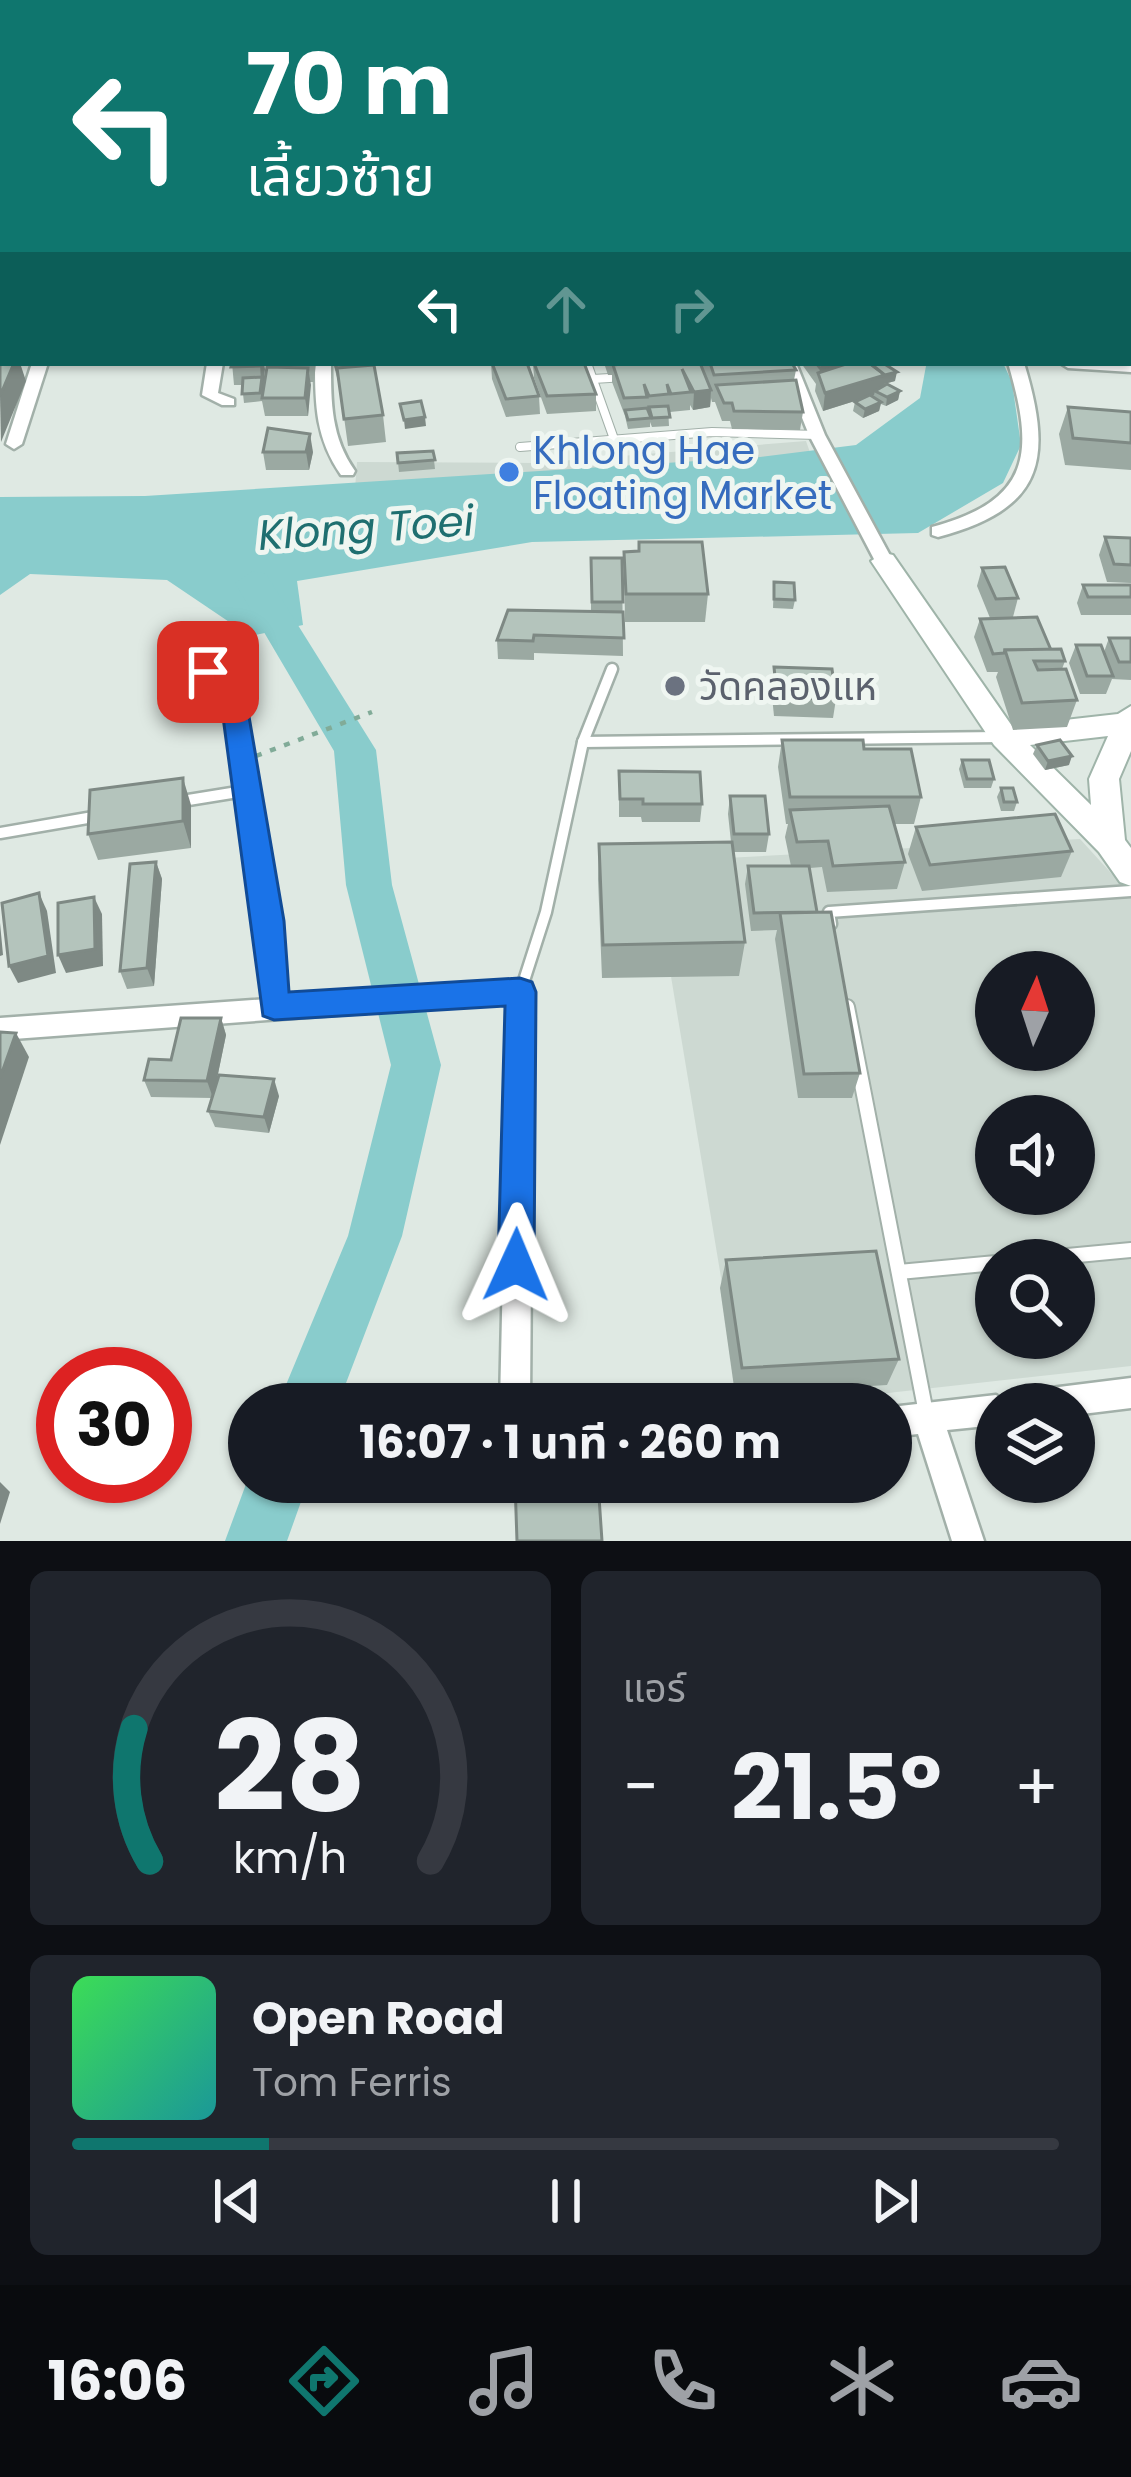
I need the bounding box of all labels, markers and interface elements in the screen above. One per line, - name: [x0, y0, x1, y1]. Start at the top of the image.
- text: 70 m: [246, 26, 452, 143]
- icon: left: [48, 48, 204, 204]
- text: เลี้ยวซ้าย: [246, 138, 435, 214]
- icon: left: [407, 276, 473, 342]
- icon: ahead: [533, 276, 599, 342]
- icon: right: [659, 276, 725, 342]
- place label: Khlong Hae Floating Market: [533, 423, 832, 523]
- marker: Khlong Hae Floating Market: [496, 459, 522, 485]
- water label: Klong Toei: [256, 491, 477, 565]
- pin: [157, 621, 259, 723]
- icon: arrive: [175, 639, 241, 705]
- place label: วัดคลองแห: [699, 659, 877, 714]
- marker: วัดคลองแห: [662, 673, 688, 699]
- north arrow: [975, 951, 1095, 1071]
- map controls: [975, 951, 1095, 1503]
- button: sound: [975, 1095, 1095, 1215]
- position arrow: [453, 1202, 579, 1328]
- button: search: [975, 1239, 1095, 1359]
- speed limit sign: 30: [36, 1347, 192, 1503]
- button: layers: [975, 1383, 1095, 1503]
- text: 16:07 · 1 นาที · 260 m: [359, 1411, 781, 1474]
- text: แอร์: [623, 1661, 686, 1716]
- text: 28: [214, 1679, 366, 1854]
- text: 21.5°: [731, 1724, 942, 1851]
- text: −: [623, 1741, 659, 1833]
- text: +: [1014, 1741, 1059, 1833]
- text: km/h: [233, 1828, 347, 1888]
- text: Open Road: [252, 1987, 505, 2050]
- text: Tom Ferris: [252, 2055, 452, 2110]
- icon: previous: [204, 2168, 270, 2234]
- icon: pause: [533, 2168, 599, 2234]
- icon: next: [862, 2168, 928, 2234]
- icon: directions: [282, 2339, 366, 2423]
- icon: music: [462, 2339, 546, 2423]
- icon: phone: [641, 2339, 725, 2423]
- icon: climate: [820, 2339, 904, 2423]
- icon: car: [999, 2339, 1083, 2423]
- text: 16:06: [48, 2343, 187, 2419]

